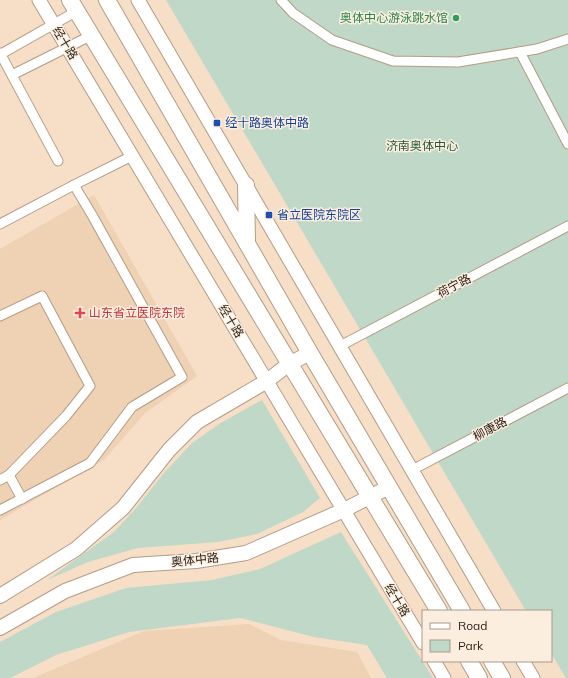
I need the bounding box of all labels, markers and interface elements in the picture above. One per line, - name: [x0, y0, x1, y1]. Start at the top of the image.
- place label: 奥体中心游泳跳水馆: [340, 10, 448, 25]
- marker: 奥体中心游泳跳水馆: [451, 13, 461, 23]
- street label: 经十路: [50, 23, 81, 62]
- place label: 经十路奥体中路: [225, 115, 309, 130]
- marker: 经十路奥体中路: [212, 118, 222, 128]
- park label: 济南奥体中心: [386, 138, 458, 153]
- place label: 省立医院东院区: [277, 207, 361, 222]
- marker: 省立医院东院区: [264, 210, 274, 220]
- street label: 荷宁路: [434, 270, 473, 301]
- street label: 经十路: [216, 301, 247, 340]
- place label: 山东省立医院东院: [89, 305, 185, 320]
- marker: 山东省立医院东院: [74, 307, 86, 319]
- street label: 柳康路: [470, 413, 509, 444]
- street label: 奥体中路: [170, 550, 220, 569]
- street label: 经十路: [382, 580, 413, 619]
- legend: [422, 610, 552, 662]
- text: Road: [458, 618, 487, 633]
- text: Park: [458, 638, 484, 653]

